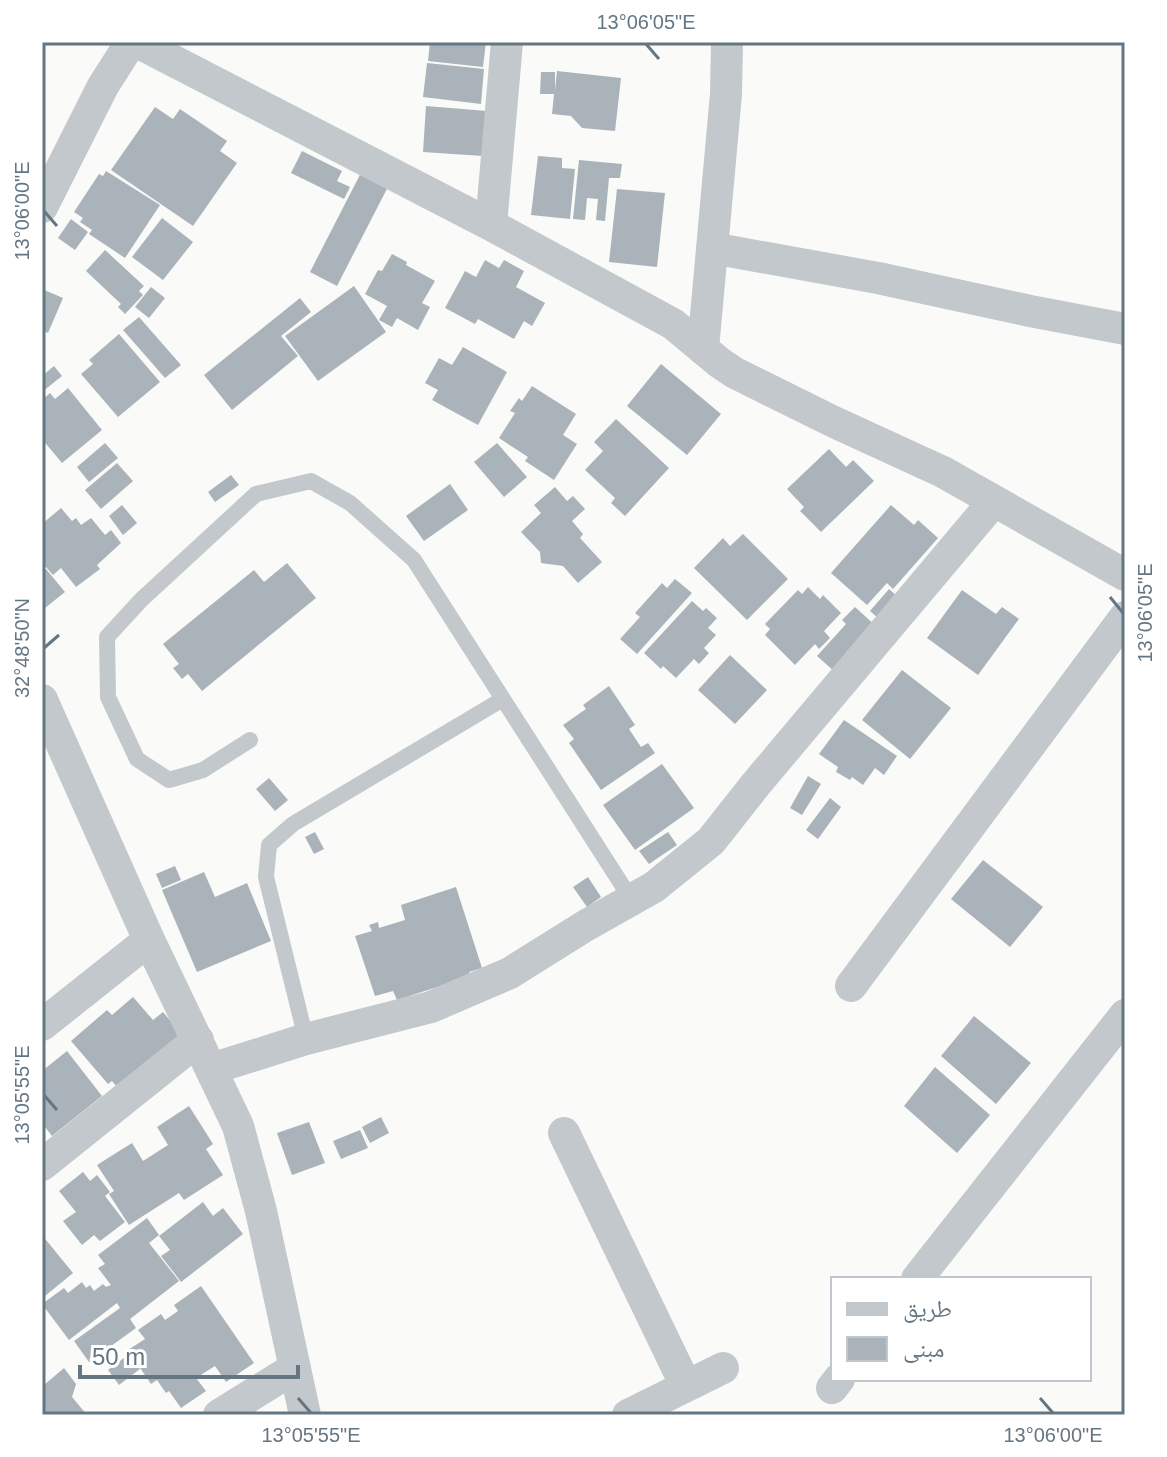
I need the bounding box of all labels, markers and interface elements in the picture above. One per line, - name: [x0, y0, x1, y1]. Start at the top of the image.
- text: 13°06'05"E: [597, 11, 696, 33]
- text: 13°06'00"E: [11, 162, 33, 261]
- text: 13°06'05"E: [1134, 564, 1156, 663]
- text: 32°48'50"N: [11, 598, 33, 698]
- text: 13°05'55"E: [11, 1046, 33, 1145]
- legend: [831, 1277, 1091, 1381]
- text: طريق: [903, 1295, 952, 1323]
- scale bar: [80, 1329, 298, 1379]
- text: مبنى: [903, 1335, 944, 1363]
- text: 50 m: [92, 1343, 145, 1370]
- text: 13°05'55"E: [262, 1424, 361, 1446]
- text: 13°06'00"E: [1004, 1424, 1103, 1446]

